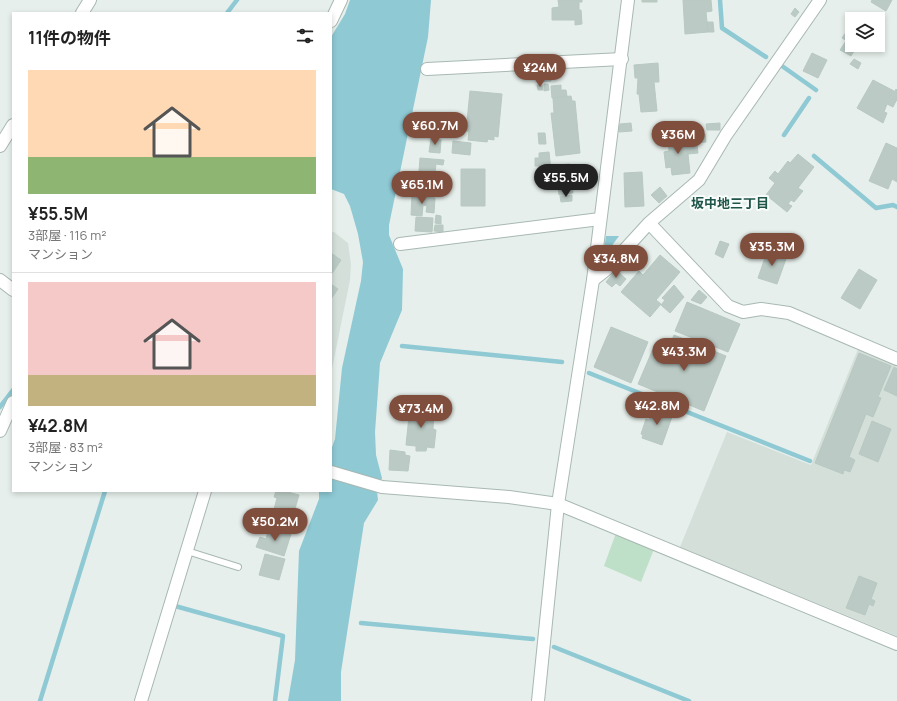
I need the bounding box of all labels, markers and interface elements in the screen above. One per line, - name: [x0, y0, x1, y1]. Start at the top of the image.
- map controls: [845, 12, 885, 52]
- button: layers: [845, 12, 885, 52]
- icon: filters: [294, 25, 316, 47]
- text: 11件の物件: [28, 26, 111, 49]
- pin: ¥24M: [516, 54, 564, 88]
- text: ¥24M: [523, 58, 557, 76]
- icon: home: [136, 96, 208, 168]
- pin: ¥60.7M: [402, 112, 468, 146]
- text: ¥60.7M: [412, 116, 458, 134]
- pin: ¥36M: [654, 121, 702, 155]
- text: ¥36M: [661, 125, 695, 143]
- pin: ¥55.5M: [533, 164, 599, 198]
- text: ¥55.5M: [543, 168, 589, 186]
- pin: ¥65.1M: [389, 171, 455, 205]
- text: ¥65.1M: [401, 175, 443, 193]
- district label: 坂中地三丁目: [691, 194, 769, 212]
- text: ¥55.5M: [28, 202, 88, 225]
- text: 3部屋 · 116 m²: [28, 226, 106, 244]
- pin: ¥35.3M: [739, 233, 805, 267]
- text: ¥35.3M: [749, 237, 795, 255]
- text: マンション: [28, 245, 93, 263]
- pin: ¥34.8M: [583, 245, 649, 279]
- text: ¥34.8M: [593, 249, 639, 267]
- icon: home: [136, 308, 208, 380]
- pin: ¥43.3M: [651, 338, 717, 372]
- text: ¥43.3M: [661, 342, 707, 360]
- pin: ¥42.8M: [624, 392, 690, 426]
- pin: ¥73.4M: [388, 395, 454, 429]
- text: ¥42.8M: [634, 396, 680, 414]
- text: ¥73.4M: [398, 399, 444, 417]
- text: ¥42.8M: [28, 414, 88, 437]
- text: 3部屋 · 83 m²: [28, 438, 103, 456]
- text: マンション: [28, 457, 93, 475]
- pin: ¥50.2M: [242, 508, 308, 542]
- text: ¥50.2M: [252, 512, 298, 530]

